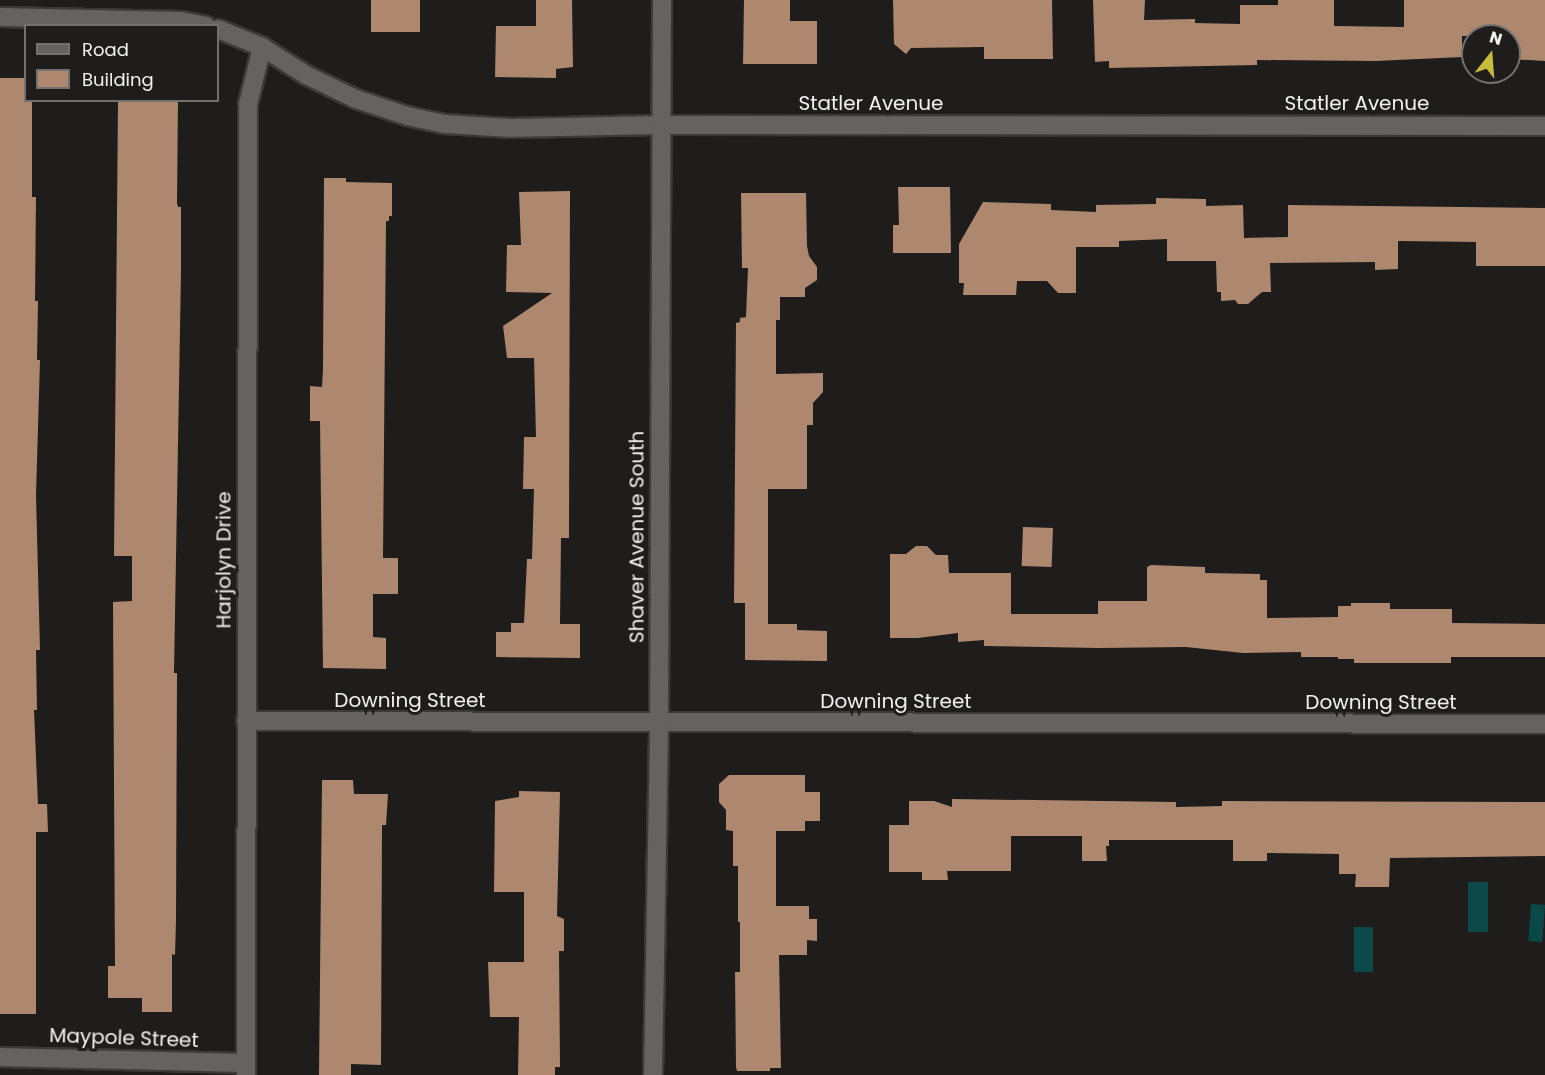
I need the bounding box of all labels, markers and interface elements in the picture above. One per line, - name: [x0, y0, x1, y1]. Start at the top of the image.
- legend: [24, 24, 219, 102]
- north arrow: [1461, 24, 1521, 84]
- text: N: [1487, 25, 1505, 51]
- text: Road: [82, 37, 129, 62]
- text: Building: [82, 67, 154, 92]
- street label: Statler Avenue: [798, 91, 944, 115]
- street label: Statler Avenue: [1284, 91, 1430, 115]
- street label: Shaver Avenue South: [625, 431, 649, 643]
- street label: Harjolyn Drive: [212, 491, 236, 629]
- street label: Downing Street: [334, 688, 486, 712]
- street label: Downing Street: [820, 689, 972, 713]
- street label: Downing Street: [1305, 690, 1457, 714]
- street label: Maypole Street: [49, 1023, 199, 1053]

